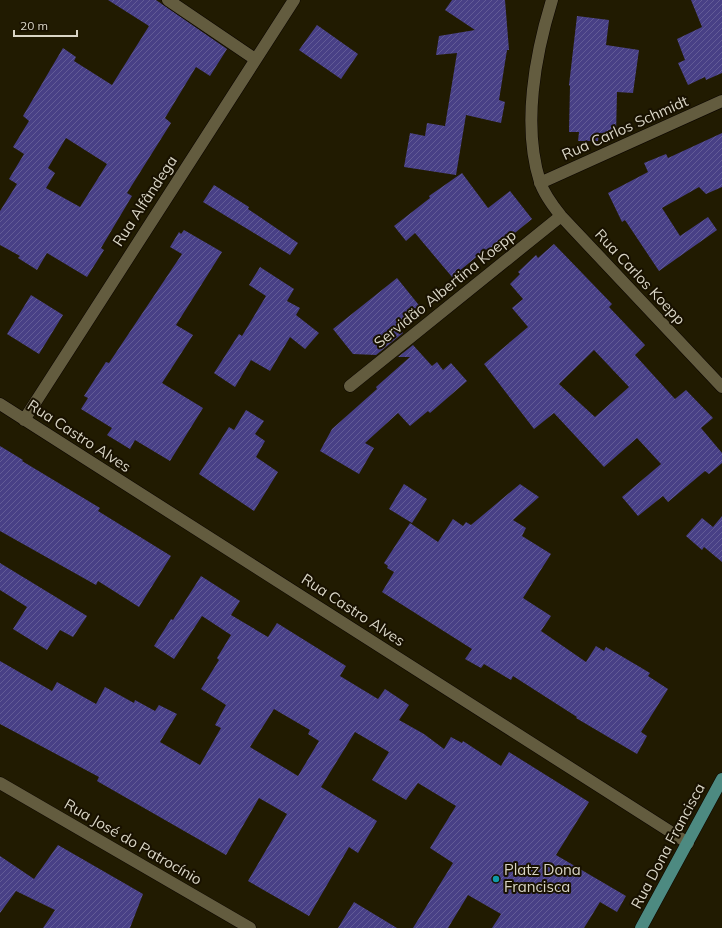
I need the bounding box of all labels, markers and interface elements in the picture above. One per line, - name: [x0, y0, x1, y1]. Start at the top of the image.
- scale bar: [14, 12, 77, 38]
- text: 20 m: [20, 18, 48, 33]
- street label: Rua Carlos Schmidt: [559, 91, 691, 164]
- street label: Rua Alfândega: [108, 152, 181, 250]
- street label: Servidão Albertina Koepp: [370, 225, 520, 352]
- street label: Rua Carlos Koepp: [591, 225, 690, 328]
- street label: Rua Castro Alves: [24, 395, 135, 476]
- street label: Rua Castro Alves: [298, 569, 409, 650]
- street label: Rua Dona Francisca: [626, 780, 709, 912]
- street label: Rua José do Patrocínio: [61, 794, 206, 889]
- place label: Platz Dona Francisca: [504, 860, 581, 896]
- marker: Platz Dona Francisca: [491, 874, 501, 884]

